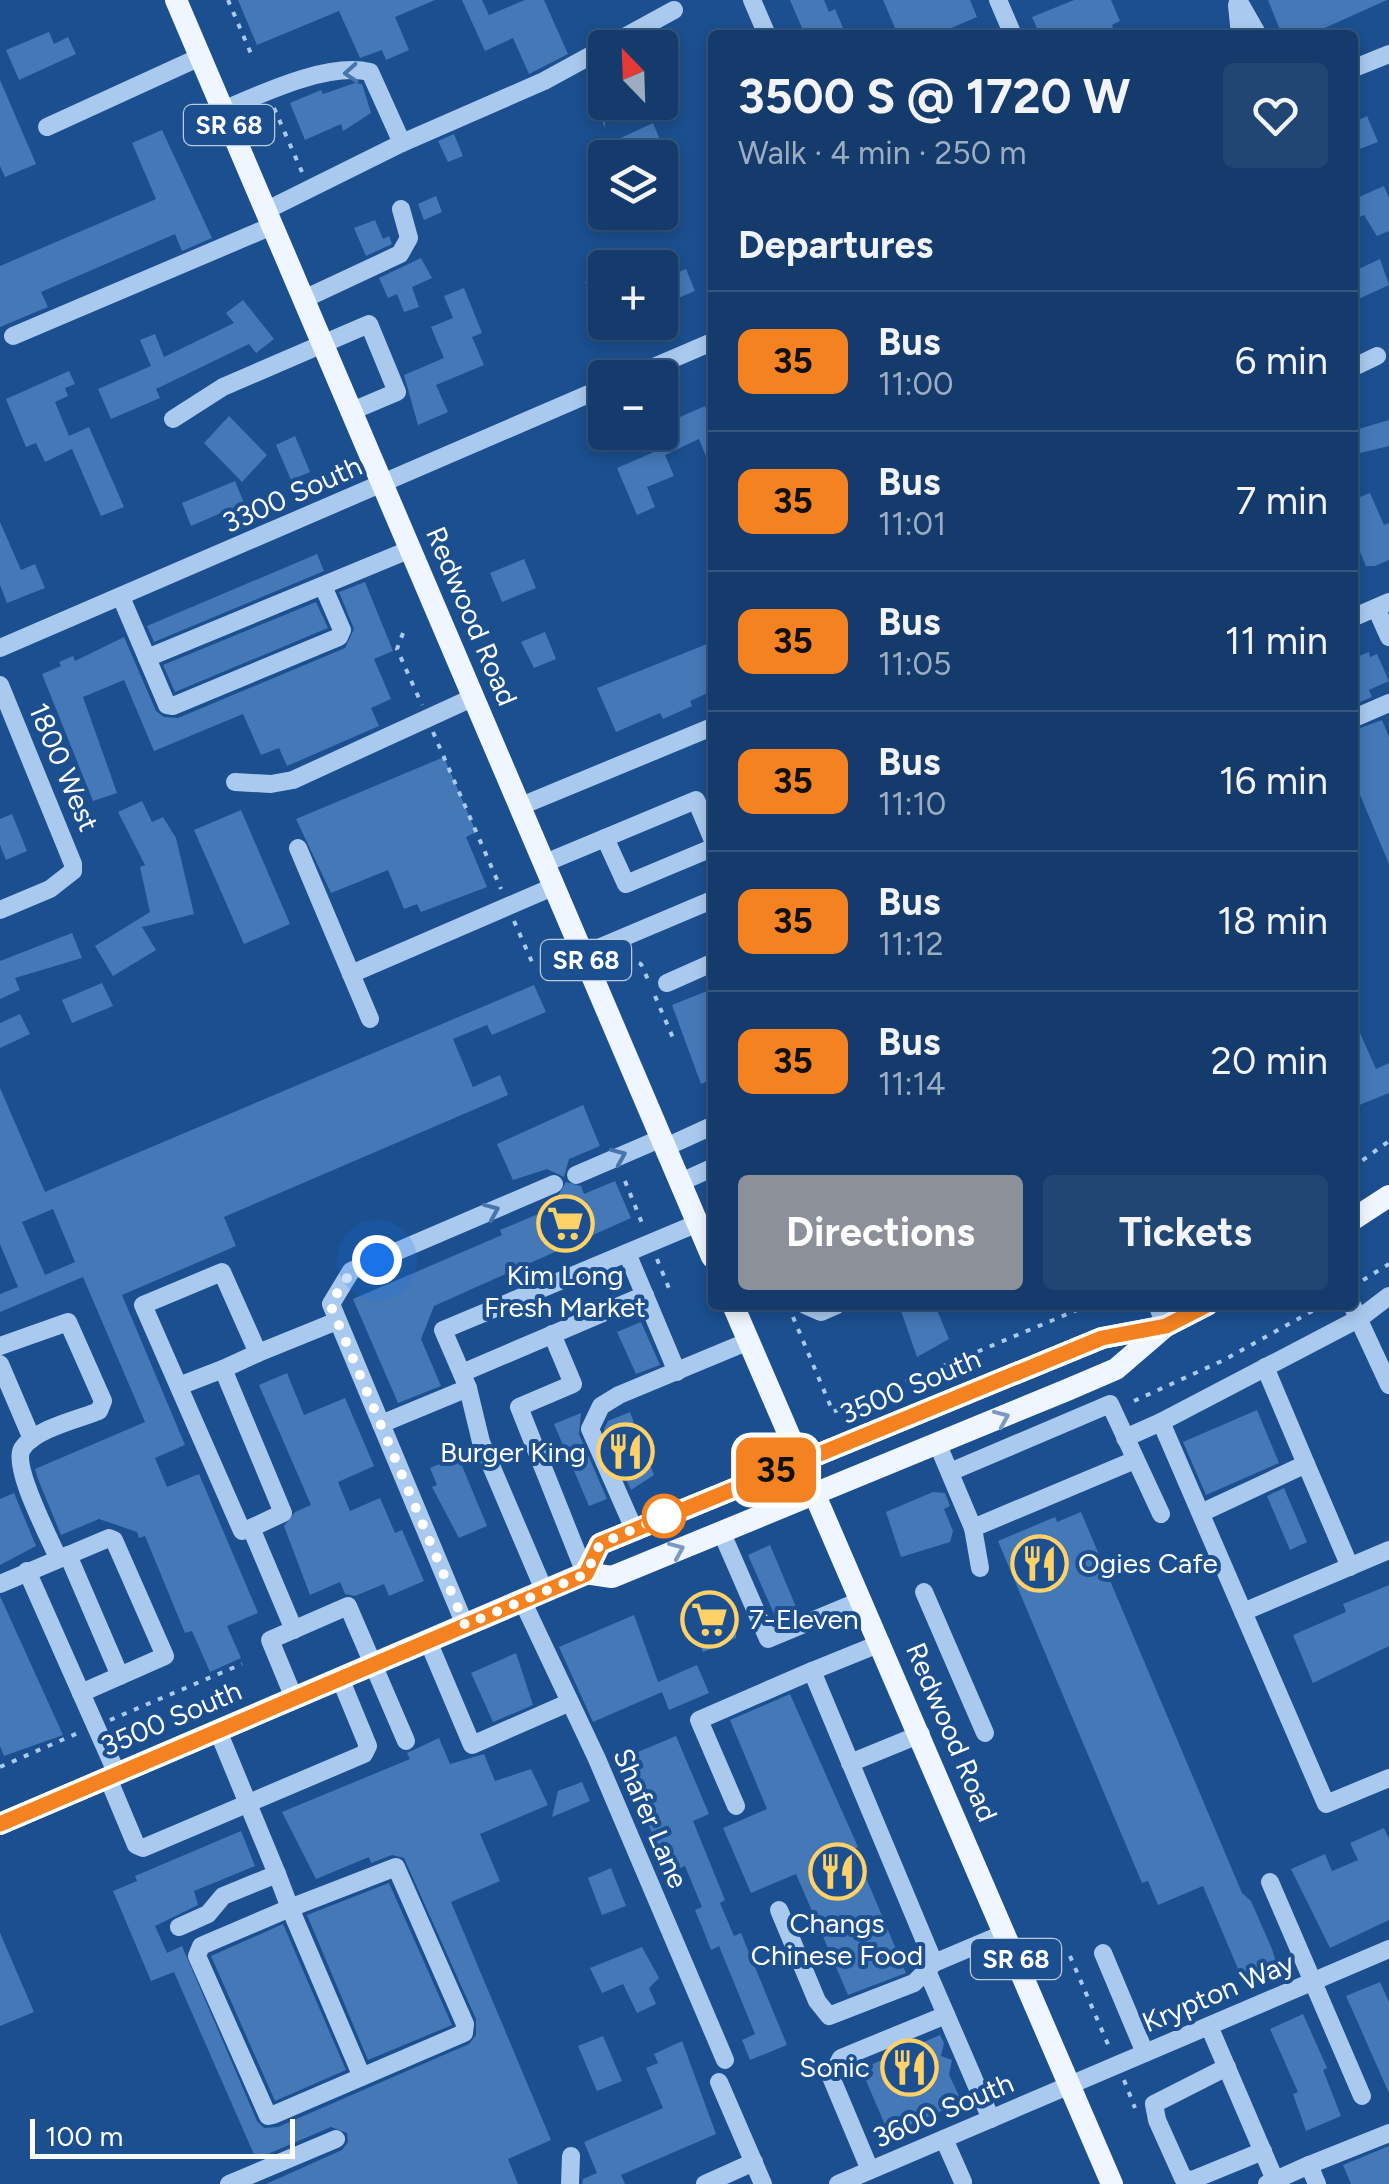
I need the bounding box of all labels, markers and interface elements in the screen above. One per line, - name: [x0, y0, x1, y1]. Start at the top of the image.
- north arrow: [588, 30, 678, 120]
- map controls: [588, 30, 678, 450]
- one-way arrow: [343, 61, 359, 83]
- button: heart: [1223, 63, 1328, 168]
- text: 3500 S @ 1720 W: [738, 67, 1130, 125]
- road number: SR 68: [184, 105, 274, 145]
- text: Walk · 4 min · 250 m: [738, 134, 1026, 172]
- button: layers: [588, 140, 678, 230]
- text: Departures: [738, 222, 933, 268]
- button: +: [588, 250, 678, 340]
- text: Bus: [878, 319, 941, 365]
- text: 6 min: [1235, 338, 1328, 384]
- text: 35: [773, 340, 813, 382]
- button: −: [588, 360, 678, 450]
- text: 11:00: [878, 365, 954, 403]
- street label: 3300 South: [217, 448, 367, 540]
- text: Bus: [878, 459, 941, 505]
- text: 7 min: [1236, 478, 1328, 524]
- text: 35: [773, 480, 813, 522]
- text: 11:01: [878, 505, 946, 543]
- street label: Redwood Road: [419, 521, 525, 711]
- text: Bus: [878, 599, 941, 645]
- text: 11 min: [1225, 618, 1328, 664]
- text: 35: [773, 620, 813, 662]
- text: 11:05: [878, 645, 951, 683]
- street label: 1800 West: [22, 698, 106, 836]
- text: Bus: [878, 739, 941, 785]
- text: 16 min: [1219, 758, 1328, 804]
- text: 35: [773, 760, 813, 802]
- text: 11:10: [878, 785, 946, 823]
- text: Bus: [878, 879, 941, 925]
- text: 18 min: [1217, 898, 1328, 944]
- text: 35: [773, 900, 813, 942]
- text: 11:12: [878, 925, 944, 963]
- road number: SR 68: [541, 940, 631, 980]
- text: Bus: [878, 1019, 941, 1065]
- text: 20 min: [1211, 1038, 1328, 1084]
- text: 35: [773, 1040, 813, 1082]
- text: 11:14: [878, 1065, 946, 1103]
- one-way arrow: [609, 1148, 627, 1168]
- button: Directions: [738, 1175, 1023, 1290]
- button: Tickets: [1043, 1175, 1328, 1290]
- supermarket icon: Kim Long Fresh Market: [535, 1194, 595, 1254]
- one-way arrow: [482, 1203, 500, 1223]
- your location: [352, 1235, 402, 1285]
- place label: Kim Long Fresh Market: [484, 1258, 646, 1324]
- street label: 3500 South: [835, 1341, 985, 1431]
- one-way arrow: [993, 1409, 1010, 1429]
- restaurant icon: Burger King: [595, 1422, 655, 1482]
- place label: Burger King: [440, 1435, 586, 1469]
- line badge: 35: [731, 1438, 821, 1502]
- text: 35: [756, 1449, 796, 1491]
- unlabelled marker: [643, 1495, 685, 1537]
- restaurant icon: Ogies Cafe: [1009, 1533, 1069, 1593]
- one-way arrow: [667, 1542, 685, 1562]
- place label: Ogies Cafe: [1078, 1546, 1218, 1580]
- supermarket icon: 7-Eleven: [680, 1589, 740, 1649]
- place label: 7-Eleven: [749, 1602, 859, 1636]
- street label: Redwood Road: [899, 1637, 1005, 1827]
- street label: 3500 South: [96, 1673, 246, 1763]
- street label: Shafer Lane: [606, 1743, 696, 1893]
- restaurant icon: Changs Chinese Food: [807, 1842, 867, 1902]
- place label: Changs Chinese Food: [751, 1906, 923, 1972]
- road number: SR 68: [971, 1939, 1061, 1979]
- street label: Krypton Way: [1137, 1945, 1299, 2039]
- restaurant icon: Sonic: [879, 2037, 939, 2097]
- place label: Sonic: [799, 2050, 870, 2084]
- street label: 3600 South: [868, 2065, 1018, 2155]
- scale bar: [30, 2114, 295, 2158]
- text: 100 m: [45, 2119, 123, 2153]

